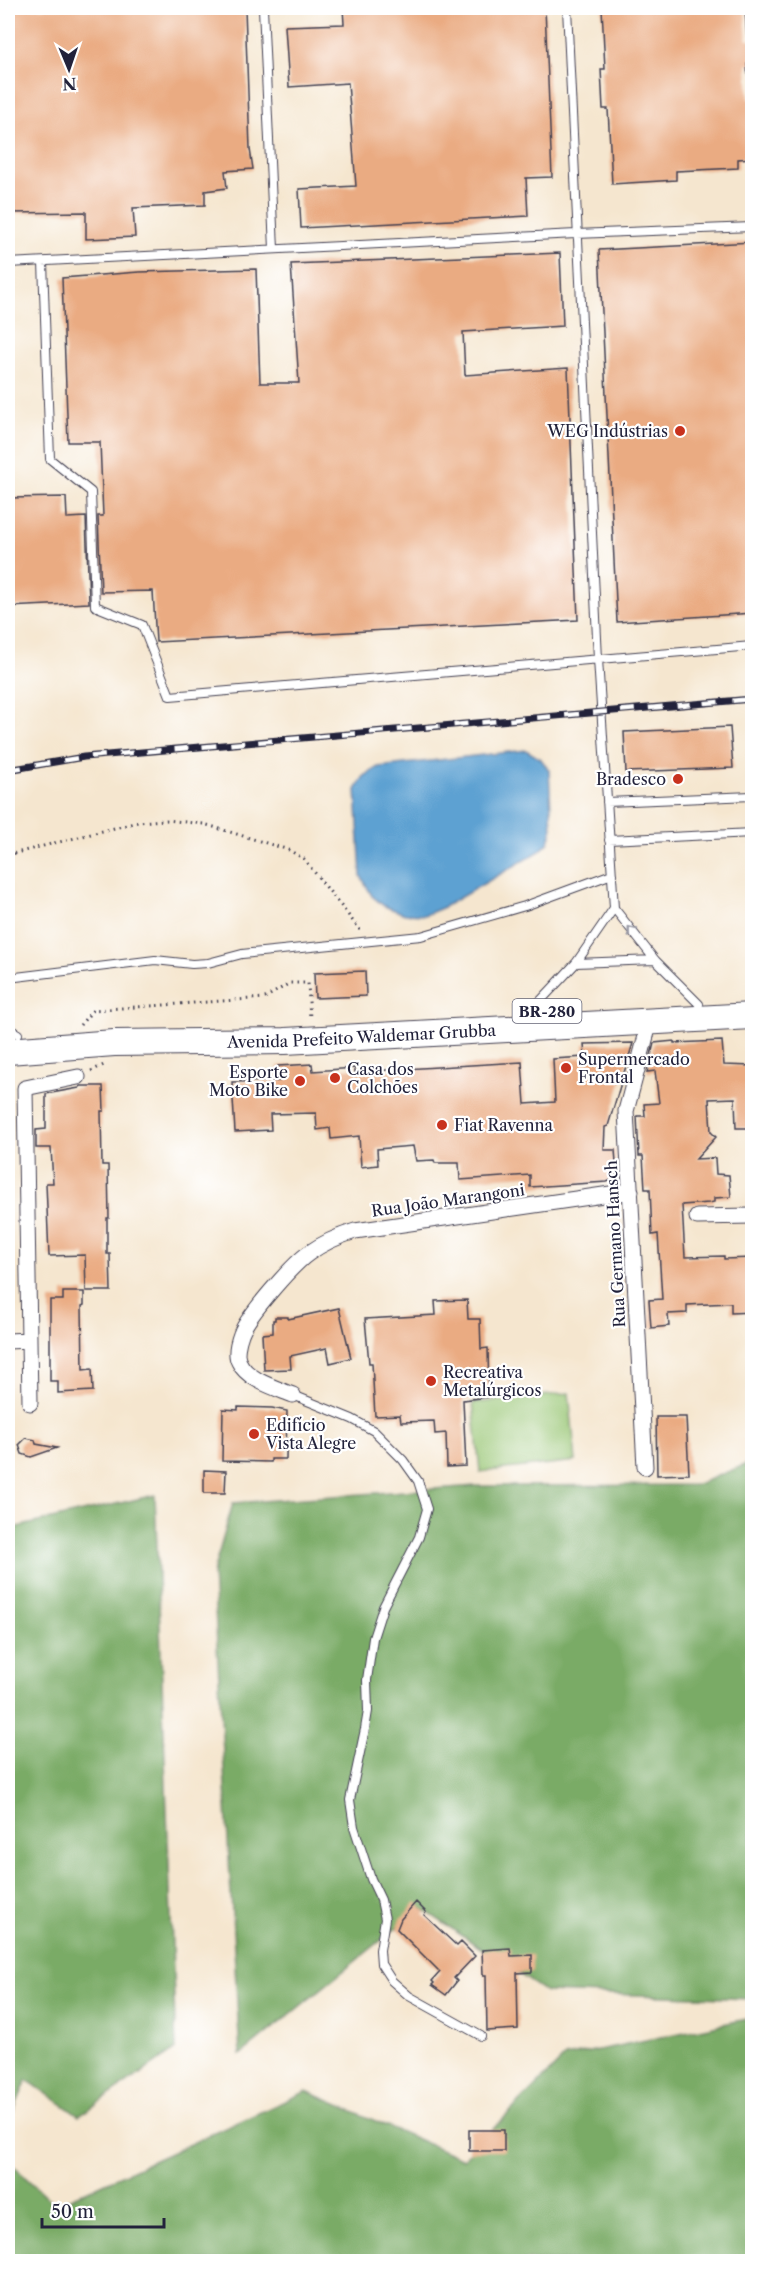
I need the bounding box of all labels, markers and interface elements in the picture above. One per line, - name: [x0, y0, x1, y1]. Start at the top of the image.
- north arrow: [39, 39, 99, 99]
- text: N: [62, 74, 77, 94]
- place label: WEG Indústrias: [546, 421, 668, 441]
- marker: WEG Indústrias: [673, 424, 687, 438]
- place label: Bradesco: [596, 769, 666, 789]
- marker: Bradesco: [671, 772, 685, 786]
- one-way arrow: [628, 926, 639, 937]
- road number: BR-280: [512, 999, 582, 1023]
- street label: Avenida Prefeito Waldemar Grubba: [226, 1020, 497, 1052]
- place label: Supermercado Frontal: [578, 1049, 690, 1087]
- place label: Casa dos Colchões: [347, 1059, 418, 1097]
- marker: Supermercado Frontal: [559, 1061, 573, 1075]
- place label: Esporte Moto Bike: [209, 1062, 288, 1100]
- marker: Casa dos Colchões: [328, 1071, 342, 1085]
- marker: Esporte Moto Bike: [293, 1074, 307, 1088]
- place label: Fiat Ravenna: [454, 1115, 554, 1135]
- marker: Fiat Ravenna: [435, 1118, 449, 1132]
- street label: Rua Germano Hansch: [601, 1160, 629, 1328]
- street label: Rua João Marangoni: [370, 1179, 526, 1221]
- place label: Recreativa Metalúrgicos: [443, 1362, 541, 1400]
- marker: Recreativa Metalúrgicos: [424, 1374, 438, 1388]
- place label: Edifício Vista Alegre: [265, 1415, 356, 1453]
- marker: Edifício Vista Alegre: [247, 1427, 261, 1441]
- scale bar: [42, 2191, 164, 2229]
- text: 50 m: [51, 2201, 94, 2223]

